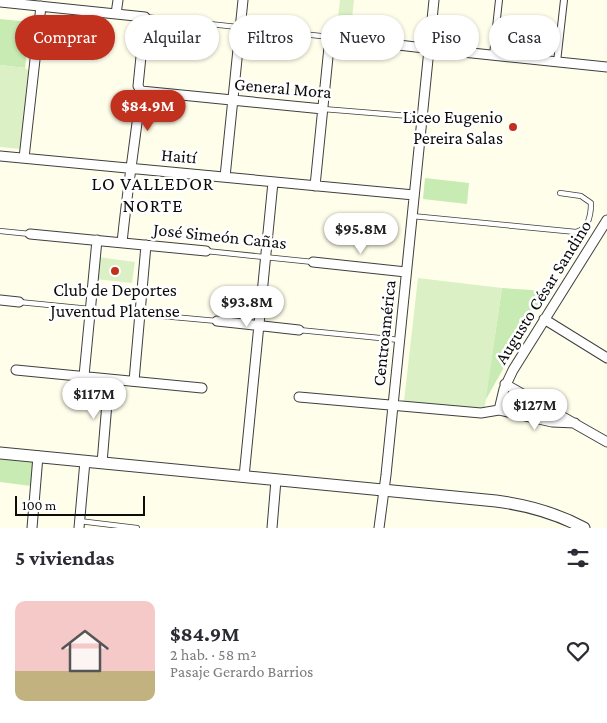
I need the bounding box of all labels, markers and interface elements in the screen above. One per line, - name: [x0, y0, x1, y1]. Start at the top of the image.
- chip: Comprar: [15, 15, 115, 60]
- chip: Alquilar: [125, 15, 219, 60]
- chip: Filtros: [229, 15, 311, 60]
- chip: Nuevo: [321, 15, 404, 60]
- chip: Piso: [414, 15, 479, 60]
- chip: Casa: [489, 15, 560, 60]
- street label: General Mora: [234, 74, 332, 102]
- pin: $84.9M: [107, 90, 189, 132]
- text: $84.9M: [122, 97, 174, 114]
- place label: Liceo Eugenio Pereira Salas: [403, 107, 503, 148]
- marker: Liceo Eugenio Pereira Salas: [507, 121, 519, 133]
- street label: Haití: [160, 144, 199, 168]
- district label: LO VALLEDOR NORTE: [92, 173, 214, 216]
- pin: $95.8M: [320, 212, 402, 255]
- street label: Augusto César Sandino: [491, 216, 595, 368]
- street label: José Simeón Cañas: [150, 219, 288, 253]
- text: $95.8M: [335, 220, 387, 237]
- marker: Club de Deportes Juventud Platense: [109, 265, 121, 277]
- street label: Centroamérica: [368, 279, 400, 387]
- place label: Club de Deportes Juventud Platense: [48, 280, 180, 321]
- pin: $93.8M: [206, 286, 288, 328]
- text: $93.8M: [221, 293, 273, 310]
- pin: $117M: [59, 378, 129, 420]
- text: $117M: [73, 385, 115, 402]
- pin: $127M: [500, 388, 570, 431]
- text: $127M: [513, 396, 557, 413]
- scale bar: [15, 493, 145, 516]
- text: 100 m: [22, 497, 56, 513]
- icon: filters: [564, 544, 592, 572]
- text: 5 viviendas: [15, 546, 114, 570]
- icon: home: [55, 621, 115, 681]
- text: $84.9M: [170, 622, 239, 646]
- icon: heart: [564, 637, 592, 665]
- text: 2 hab. · 58 m²: [170, 646, 256, 663]
- text: Pasaje Gerardo Barrios: [170, 663, 313, 680]

